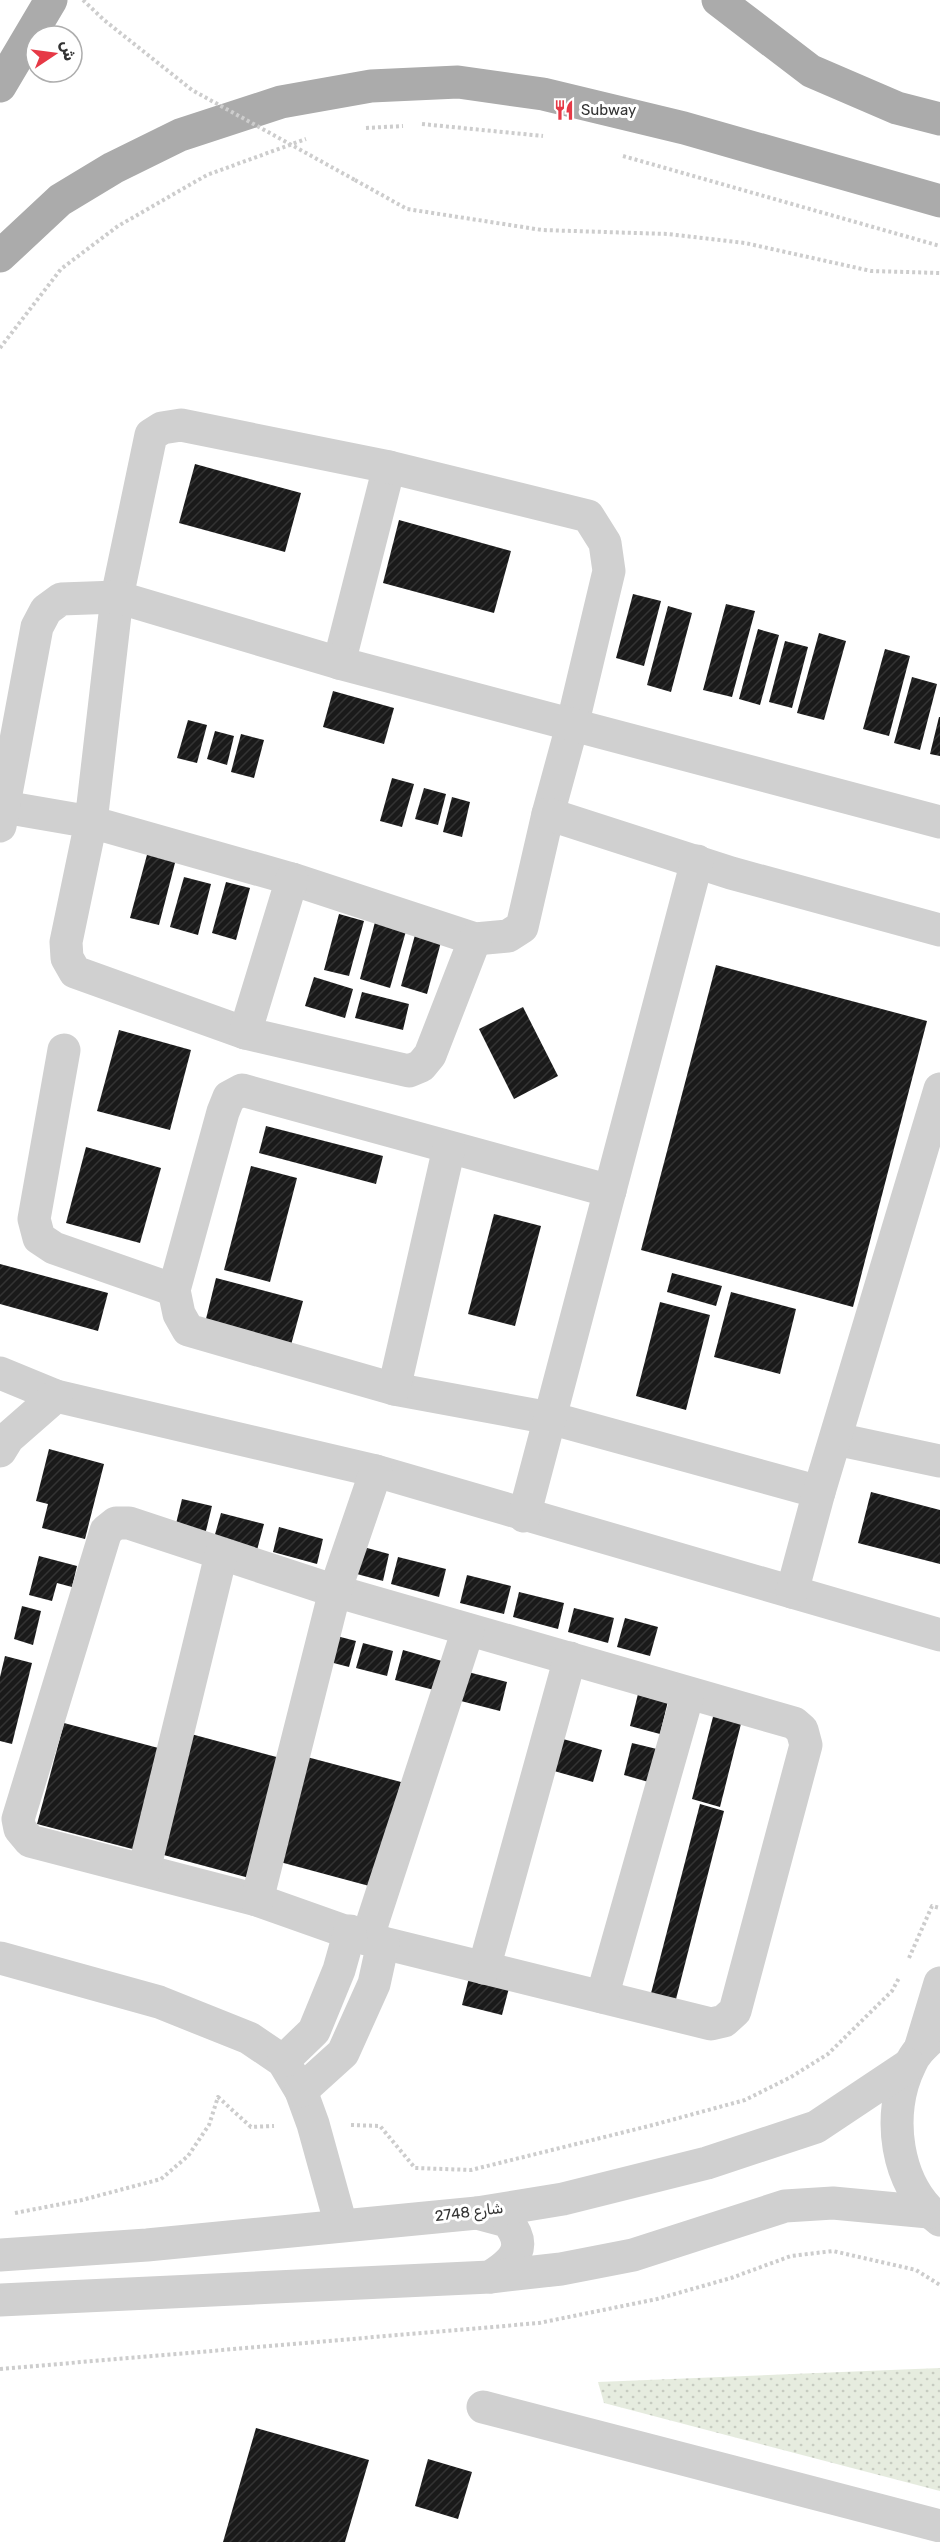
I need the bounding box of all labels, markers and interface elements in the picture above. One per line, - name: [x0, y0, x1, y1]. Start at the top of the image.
- north arrow: [24, 24, 84, 84]
- text: ش: [57, 39, 80, 63]
- restaurant icon: Subway: [552, 98, 576, 122]
- place label: Subway: [581, 101, 636, 119]
- street label: شارع 2748: [434, 2199, 505, 2227]

